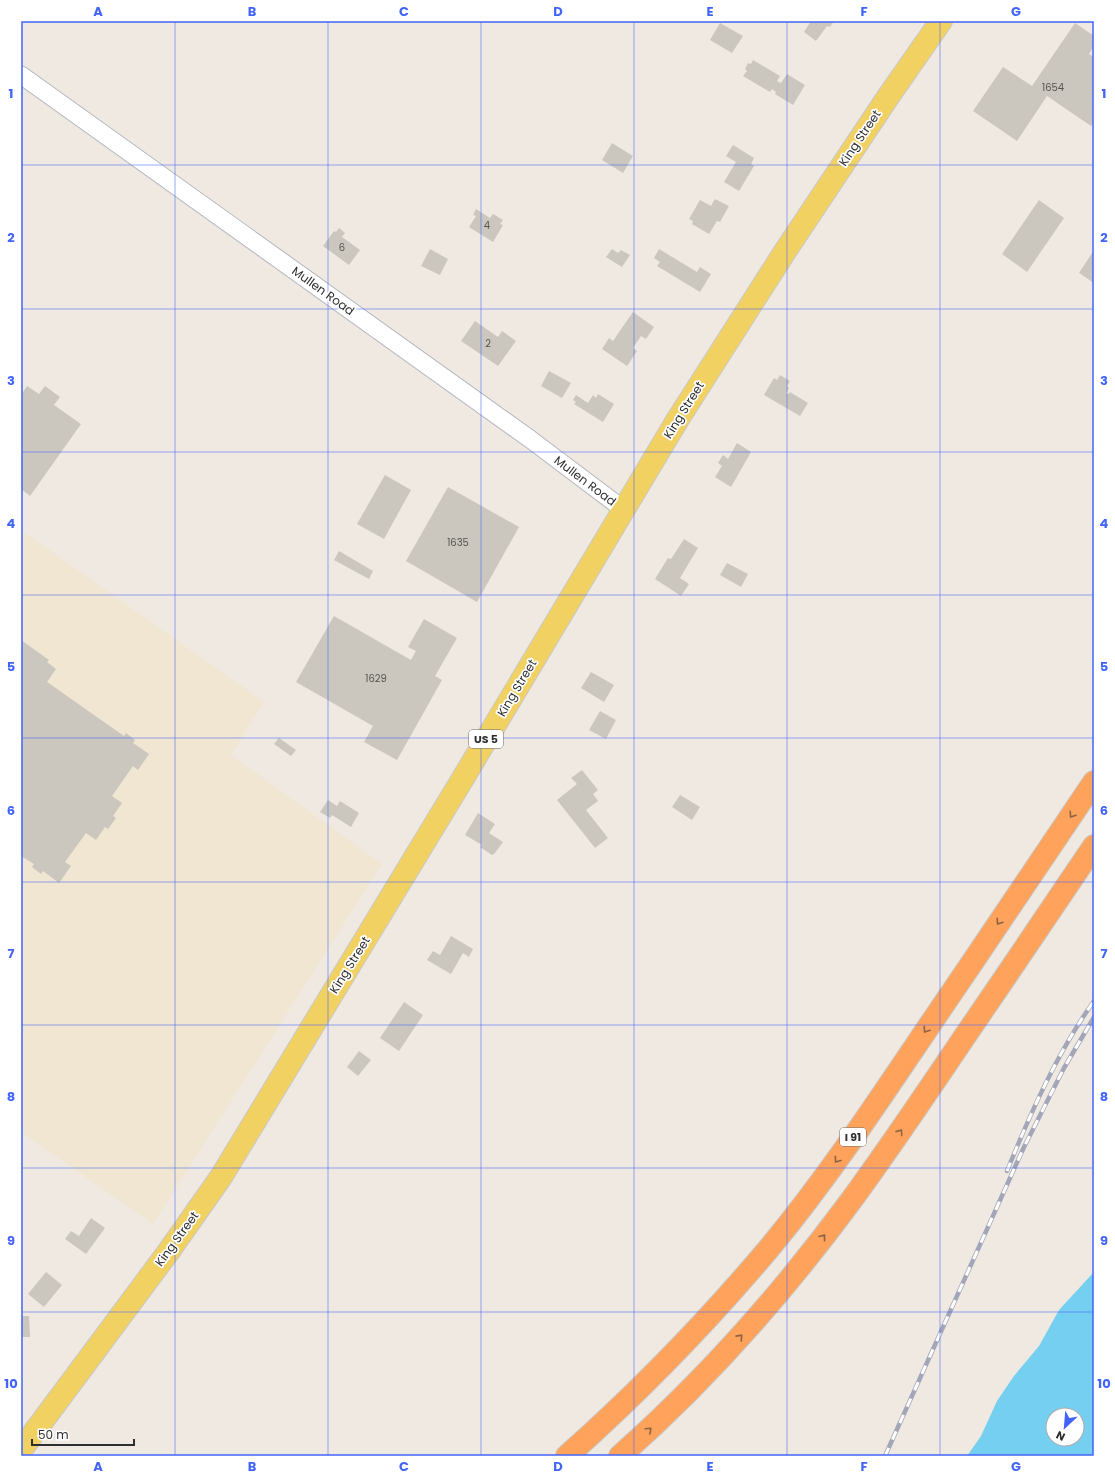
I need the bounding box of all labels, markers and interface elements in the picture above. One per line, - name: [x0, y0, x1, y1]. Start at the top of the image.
- text: A: [93, 2, 103, 21]
- text: B: [248, 2, 257, 21]
- text: C: [399, 2, 409, 21]
- text: D: [553, 2, 563, 21]
- text: E: [706, 2, 714, 21]
- text: F: [860, 2, 868, 21]
- text: G: [1011, 2, 1021, 21]
- house number: 1654: [1042, 80, 1064, 95]
- text: 1: [9, 84, 13, 103]
- text: 1: [1102, 84, 1106, 103]
- street label: King Street: [835, 106, 885, 169]
- house number: 4: [484, 218, 490, 233]
- text: 2: [7, 228, 15, 247]
- text: 2: [1100, 228, 1108, 247]
- house number: 6: [339, 240, 345, 255]
- street label: Mullen Road: [289, 262, 358, 319]
- house number: 2: [485, 336, 491, 351]
- text: 3: [7, 371, 15, 390]
- text: 3: [1100, 371, 1108, 390]
- street label: King Street: [659, 378, 708, 441]
- street label: Mullen Road: [551, 452, 620, 509]
- text: 4: [7, 514, 16, 533]
- text: 4: [1100, 514, 1109, 533]
- house number: 1635: [447, 535, 469, 550]
- street label: King Street: [493, 656, 540, 720]
- text: 5: [7, 657, 15, 676]
- text: 5: [1100, 657, 1108, 676]
- house number: 1629: [365, 671, 387, 686]
- road number: US 5: [469, 730, 503, 748]
- text: 6: [7, 801, 15, 820]
- text: 6: [1100, 801, 1108, 820]
- one-way arrow: [1070, 810, 1077, 817]
- one-way arrow: [997, 918, 1004, 925]
- street label: King Street: [325, 933, 374, 996]
- text: 7: [8, 944, 15, 963]
- text: 7: [1101, 944, 1108, 963]
- one-way arrow: [924, 1026, 931, 1033]
- text: 8: [7, 1087, 15, 1106]
- text: 8: [1100, 1087, 1108, 1106]
- road number: I 91: [840, 1128, 866, 1146]
- one-way arrow: [895, 1129, 903, 1136]
- one-way arrow: [835, 1156, 842, 1163]
- street label: King Street: [151, 1208, 202, 1270]
- text: 9: [7, 1231, 15, 1250]
- text: 9: [1100, 1231, 1108, 1250]
- one-way arrow: [819, 1235, 826, 1242]
- one-way arrow: [735, 1334, 743, 1342]
- text: 10: [4, 1374, 18, 1393]
- text: 10: [1097, 1374, 1111, 1393]
- north arrow: [1045, 1407, 1085, 1447]
- scale bar: [32, 1421, 134, 1447]
- text: 50 m: [38, 1426, 69, 1443]
- one-way arrow: [644, 1427, 652, 1434]
- text: N: [1053, 1427, 1068, 1445]
- text: A: [93, 1457, 103, 1476]
- text: B: [248, 1457, 257, 1476]
- text: C: [399, 1457, 409, 1476]
- text: D: [553, 1457, 563, 1476]
- text: E: [706, 1457, 714, 1476]
- text: F: [860, 1457, 868, 1476]
- text: G: [1011, 1457, 1021, 1476]

